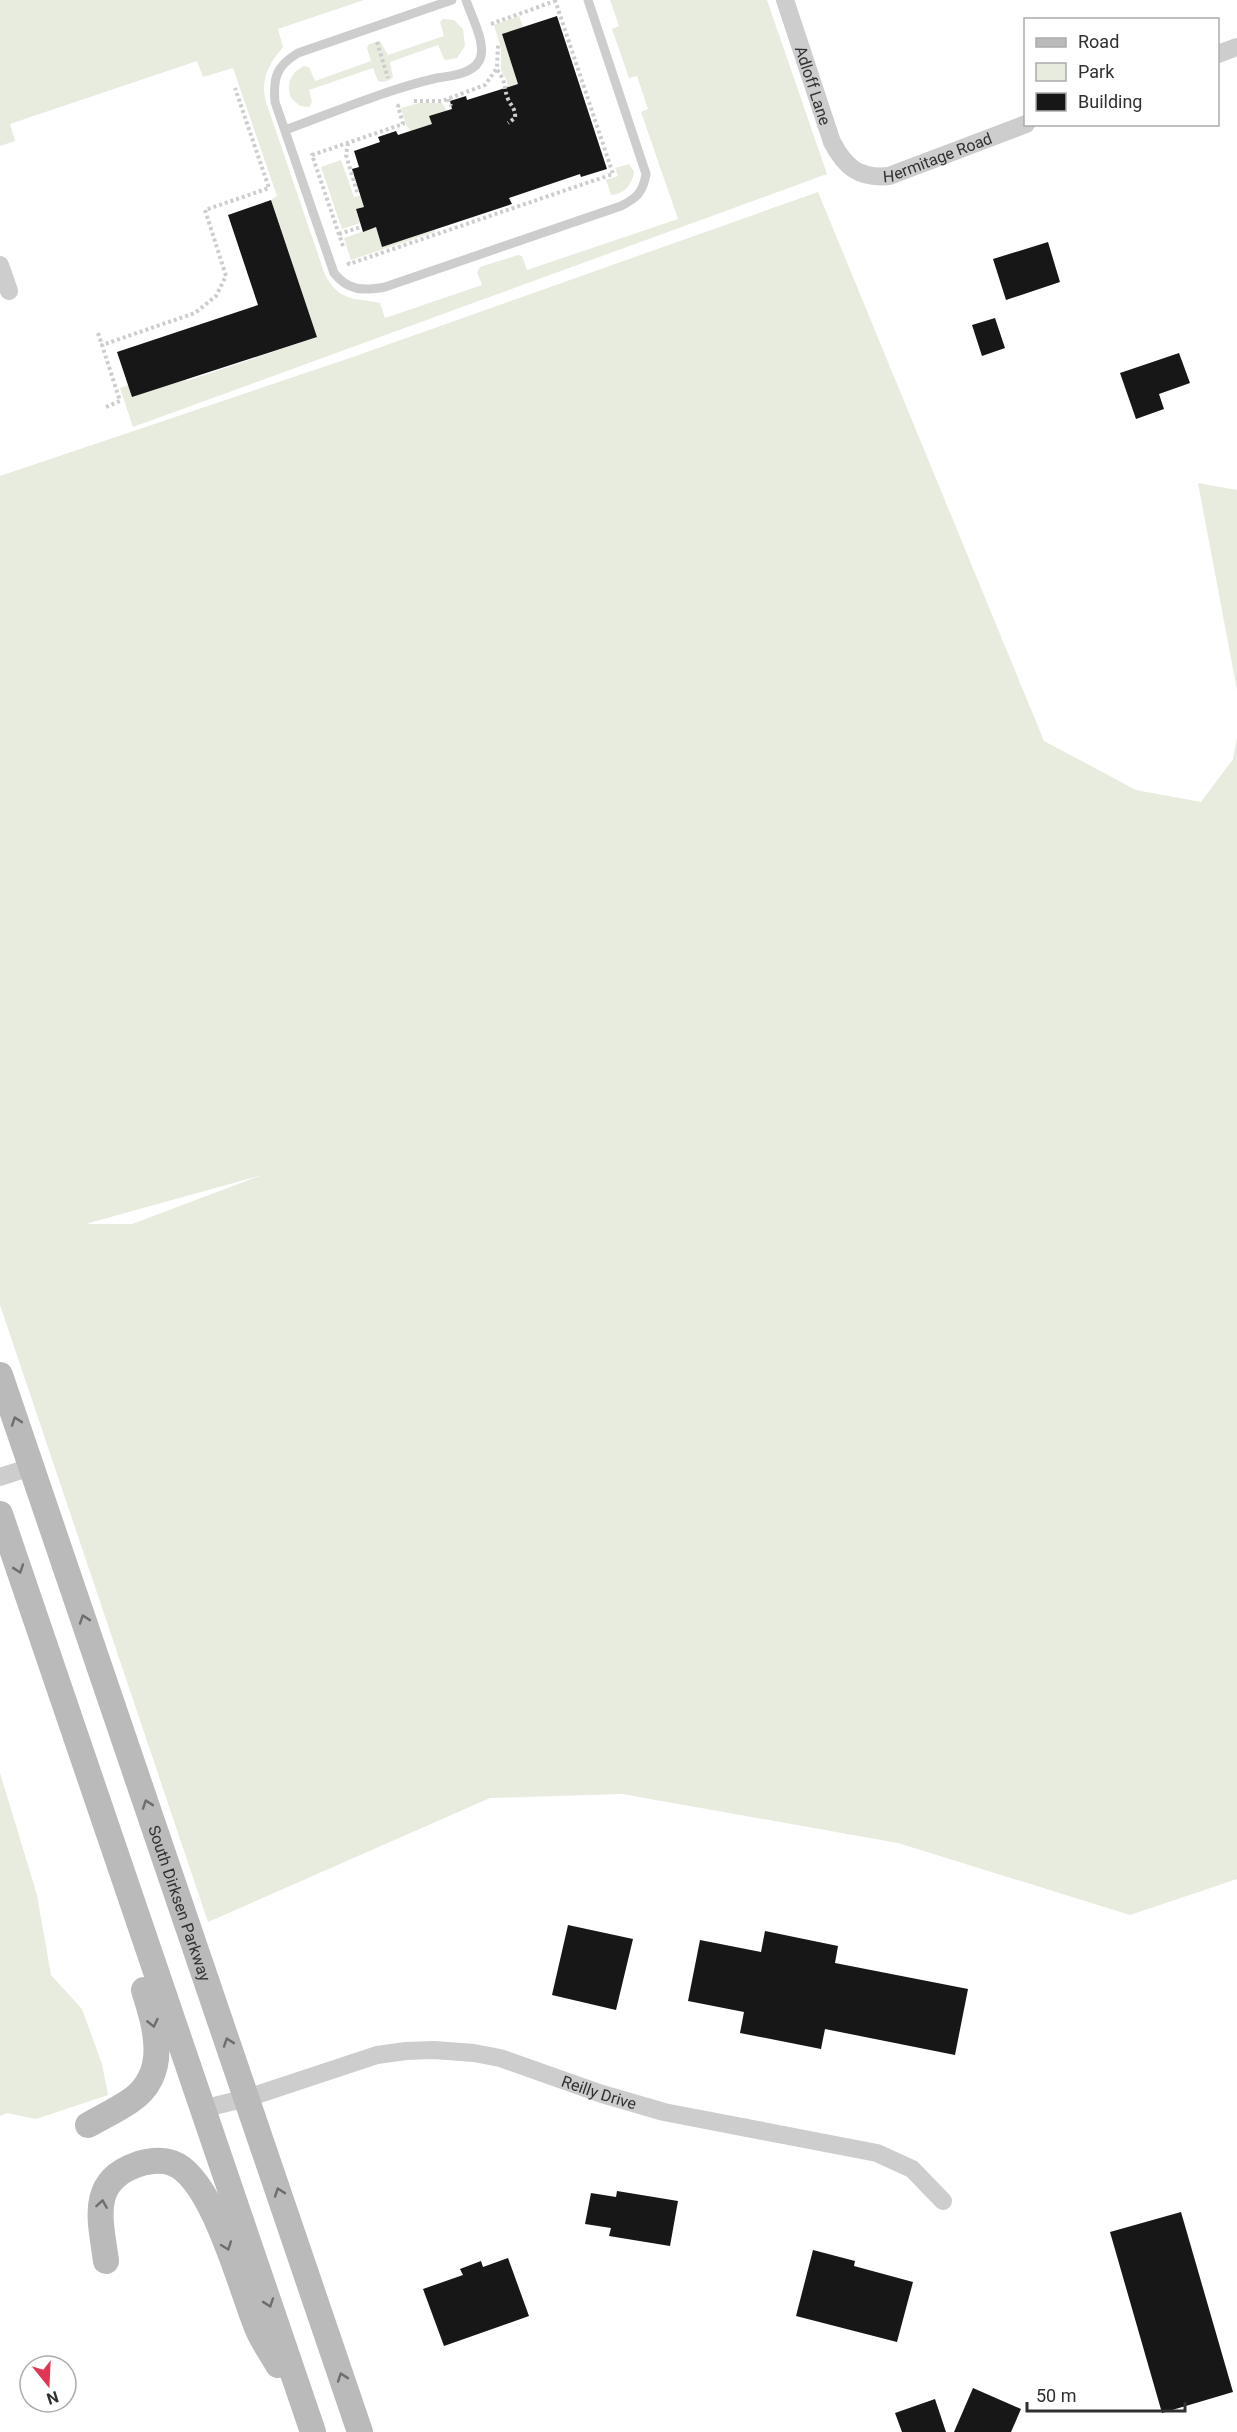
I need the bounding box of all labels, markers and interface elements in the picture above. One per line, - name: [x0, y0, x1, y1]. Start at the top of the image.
- legend: [1024, 18, 1219, 126]
- text: Road: [1078, 31, 1119, 52]
- street label: Adloff Lane: [791, 44, 835, 128]
- text: Park: [1078, 61, 1115, 82]
- text: Building: [1078, 91, 1142, 112]
- street label: Hermitage Road: [882, 129, 995, 187]
- one-way arrow: [10, 1416, 23, 1427]
- one-way arrow: [12, 1563, 24, 1574]
- one-way arrow: [78, 1615, 91, 1625]
- one-way arrow: [142, 1799, 155, 1810]
- street label: South Dirksen Parkway: [144, 1823, 215, 1984]
- one-way arrow: [146, 2017, 159, 2027]
- one-way arrow: [223, 2037, 235, 2048]
- street label: Reilly Drive: [559, 2072, 639, 2113]
- one-way arrow: [273, 2187, 286, 2198]
- one-way arrow: [95, 2199, 107, 2209]
- one-way arrow: [219, 2240, 232, 2251]
- one-way arrow: [261, 2297, 274, 2308]
- north arrow: [18, 2354, 78, 2414]
- one-way arrow: [336, 2372, 349, 2383]
- scale bar: [1027, 2375, 1184, 2413]
- text: 50 m: [1036, 2385, 1076, 2406]
- text: N: [44, 2387, 61, 2409]

